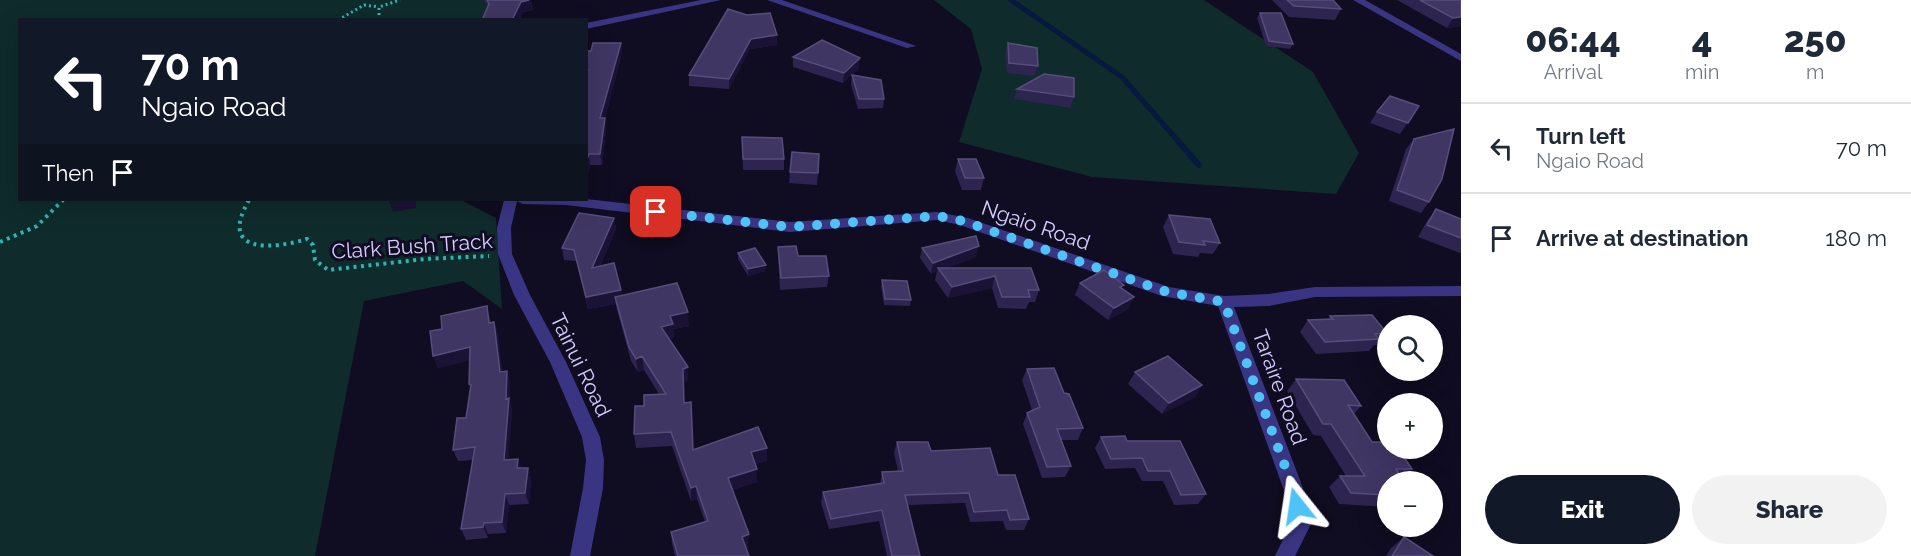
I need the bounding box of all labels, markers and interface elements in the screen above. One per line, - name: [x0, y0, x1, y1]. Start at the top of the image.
- text: 06:44: [1525, 18, 1621, 60]
- text: 4: [1692, 18, 1713, 60]
- text: 250: [1784, 18, 1847, 60]
- text: 70 m: [141, 41, 240, 90]
- icon: left: [42, 42, 120, 120]
- text: Arrival: [1544, 60, 1602, 84]
- text: min: [1685, 60, 1719, 84]
- text: m: [1806, 60, 1824, 84]
- text: Ngaio Road: [141, 91, 287, 122]
- text: Turn left: [1536, 123, 1626, 149]
- icon: left: [1485, 132, 1518, 165]
- text: 70 m: [1836, 135, 1887, 161]
- text: Ngaio Road: [1536, 149, 1644, 173]
- icon: arrive: [106, 156, 139, 189]
- text: Then: [42, 160, 94, 186]
- pin: [630, 186, 681, 237]
- icon: arrive: [639, 195, 672, 228]
- street label: Ngaio Road: [978, 195, 1094, 255]
- icon: arrive: [1485, 222, 1518, 255]
- text: Arrive at destination: [1536, 225, 1749, 251]
- text: 180 m: [1825, 225, 1887, 251]
- street label: Clark Bush Track: [331, 228, 493, 264]
- street label: Tainui Road: [545, 309, 617, 421]
- map controls: [1377, 315, 1443, 537]
- button: search: [1377, 315, 1443, 381]
- street label: Taraire Road: [1248, 326, 1312, 448]
- button: +: [1377, 393, 1443, 459]
- button: −: [1377, 471, 1443, 537]
- position arrow: [1265, 474, 1329, 538]
- button: Exit: [1485, 475, 1680, 544]
- button: Share: [1692, 475, 1887, 544]

